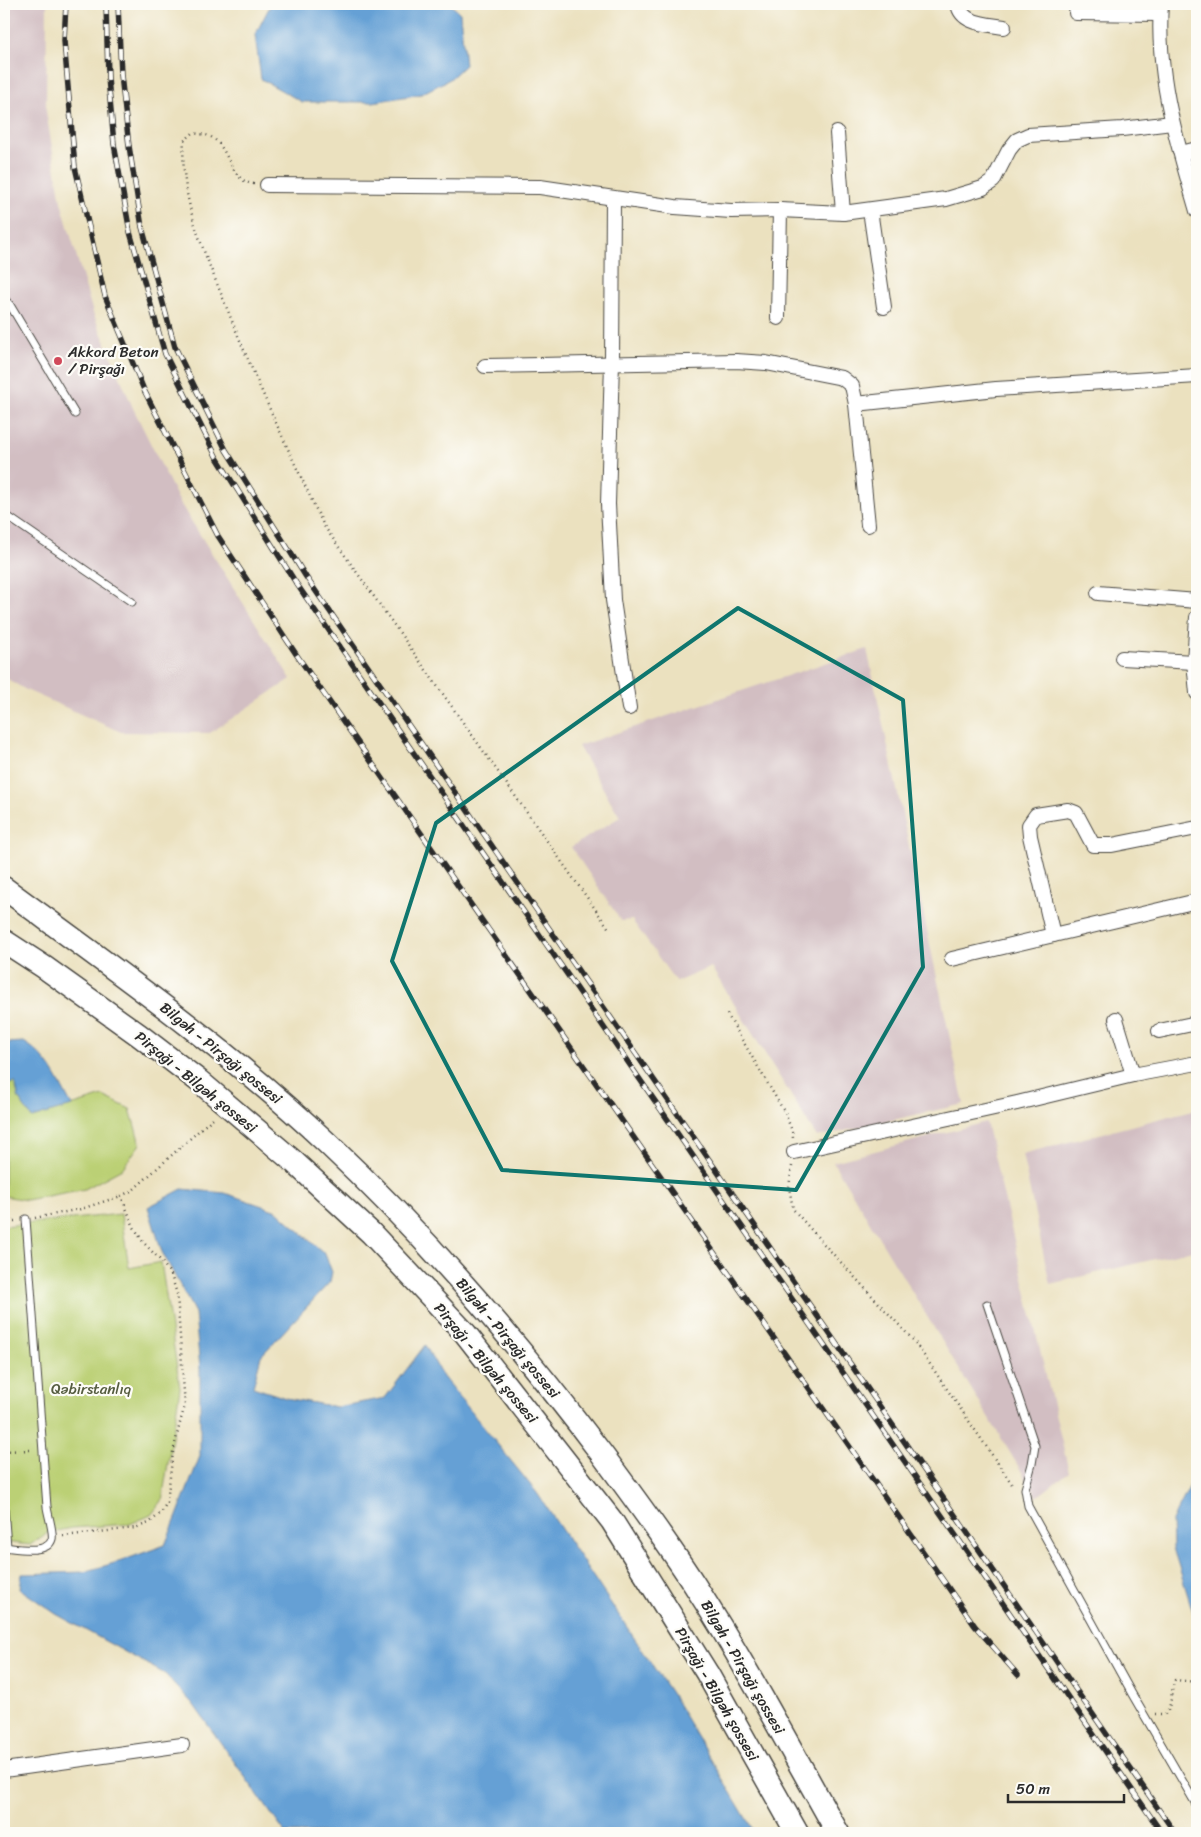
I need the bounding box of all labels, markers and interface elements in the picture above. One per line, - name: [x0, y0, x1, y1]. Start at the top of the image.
- place label: Akkord Beton / Pirşağı: [67, 339, 159, 382]
- marker: Akkord Beton / Pirşağı: [52, 355, 64, 367]
- street label: Bilgəh - Pirşağı şossesi: [154, 995, 289, 1111]
- street label: Pirşağı - Bilgəh şossesi: [129, 1024, 264, 1140]
- street label: Bilgəh - Pirşağı şossesi: [449, 1272, 567, 1405]
- street label: Pirşağı - Bilgəh şossesi: [427, 1297, 545, 1430]
- park label: Qəbirstanlıq: [51, 1376, 132, 1402]
- street label: Bilgəh - Pirşağı şossesi: [694, 1595, 793, 1740]
- street label: Pirşağı - Bilgəh şossesi: [668, 1622, 767, 1767]
- scale bar: [1008, 1772, 1125, 1804]
- text: 50 m: [1016, 1776, 1051, 1802]

